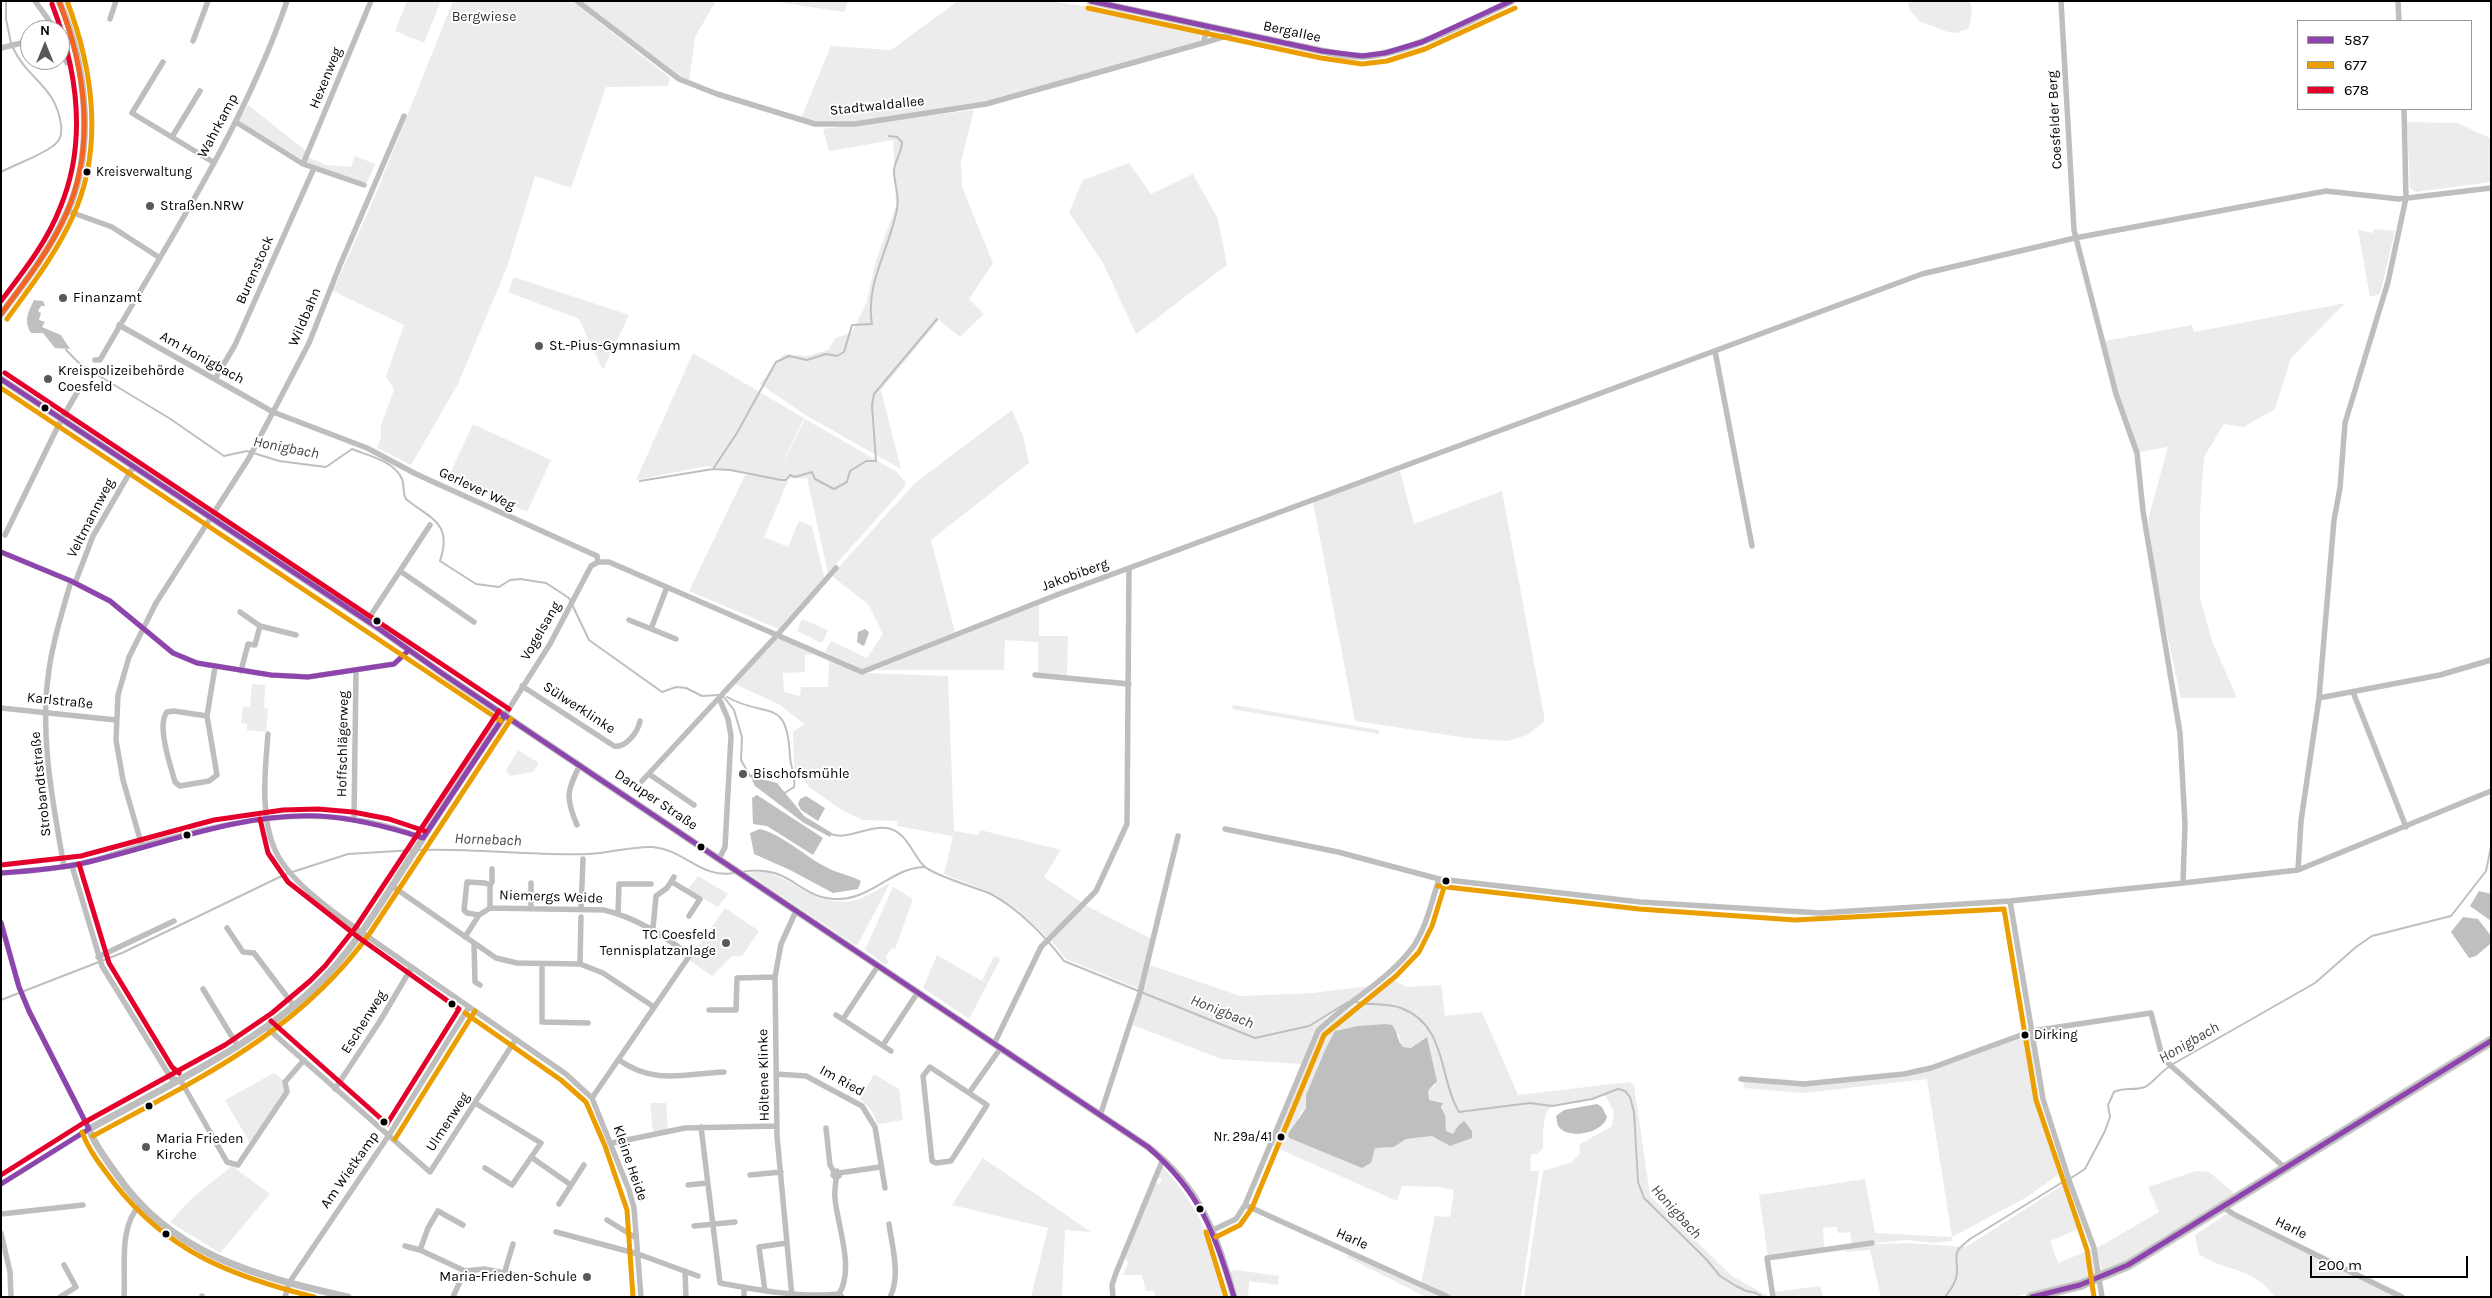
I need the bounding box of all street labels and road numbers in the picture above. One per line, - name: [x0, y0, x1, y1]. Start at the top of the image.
- street label: Bergallee: [1262, 18, 1322, 46]
- street label: Hexenweg: [306, 45, 346, 111]
- street label: Coesfelder Berg: [2044, 70, 2066, 170]
- street label: Wahrkamp: [194, 91, 242, 161]
- street label: Stadtwaldallee: [829, 93, 925, 119]
- street label: Burenstock: [232, 233, 278, 307]
- street label: Wildbahn: [285, 285, 325, 349]
- street label: Am Honigbach: [157, 328, 247, 388]
- street label: Gerlever Weg: [436, 464, 518, 514]
- street label: Veltmannweg: [64, 476, 118, 560]
- street label: Jakobiberg: [1039, 555, 1111, 595]
- street label: Vogelsang: [517, 598, 565, 664]
- street label: Sülwerklinke: [540, 678, 618, 738]
- street label: Karlstraße: [26, 689, 94, 713]
- street label: Hoffschlägerweg: [334, 691, 352, 797]
- street label: Strobandtstraße: [27, 731, 55, 837]
- street label: Daruper Straße: [611, 766, 701, 834]
- street label: Niemergs Weide: [499, 887, 603, 907]
- street label: Eschenweg: [338, 987, 390, 1057]
- street label: Höltene Klinke: [755, 1029, 773, 1121]
- street label: Im Ried: [817, 1062, 867, 1100]
- street label: Ulmenweg: [423, 1089, 473, 1155]
- street label: Kleine Heide: [609, 1123, 651, 1203]
- street label: Am Wietkamp: [317, 1128, 383, 1212]
- street label: Harle: [2272, 1213, 2310, 1243]
- street label: Harle: [1333, 1225, 1371, 1253]

